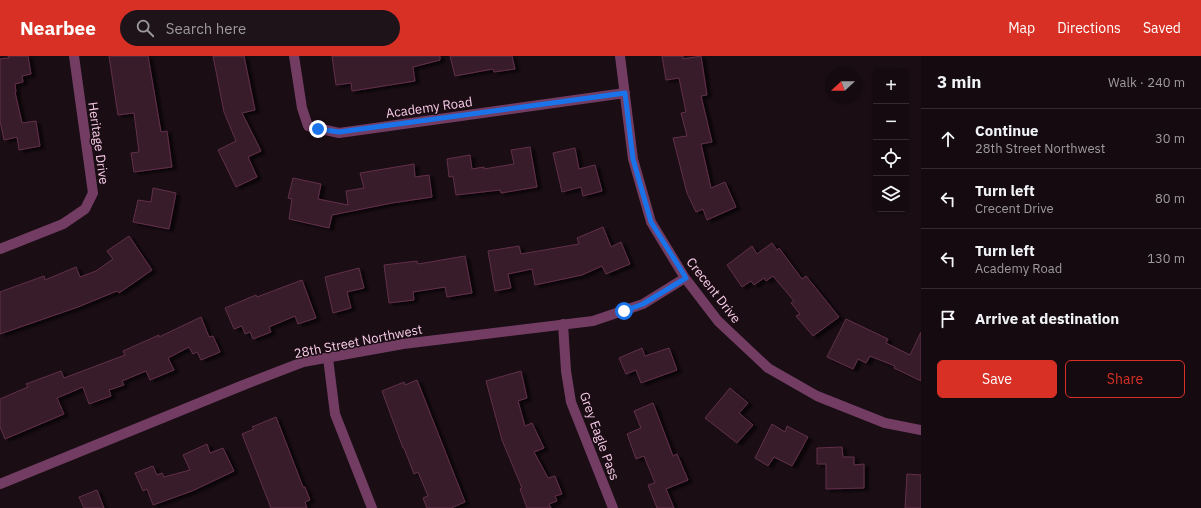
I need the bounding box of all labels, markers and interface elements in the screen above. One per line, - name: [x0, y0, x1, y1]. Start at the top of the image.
- search box: [120, 10, 400, 46]
- text: Nearbee: [20, 16, 96, 40]
- icon: search: [134, 17, 156, 39]
- text: Search here: [166, 19, 246, 38]
- text: Map: [1008, 19, 1035, 37]
- text: Directions: [1057, 19, 1121, 37]
- text: Saved: [1143, 19, 1181, 37]
- north arrow: [825, 68, 861, 104]
- map controls: [873, 68, 909, 212]
- button: +: [873, 68, 909, 104]
- text: 3 min: [937, 71, 981, 93]
- text: Walk · 240 m: [1108, 74, 1185, 91]
- street label: Academy Road: [385, 93, 473, 122]
- street label: Heritage Drive: [84, 101, 113, 185]
- button: −: [873, 104, 909, 140]
- route end: [309, 120, 327, 138]
- text: Continue: [975, 121, 1039, 140]
- icon: ahead: [937, 128, 959, 150]
- text: 30 m: [1155, 130, 1185, 147]
- button: locate: [873, 140, 909, 176]
- text: 28th Street Northwest: [975, 140, 1105, 157]
- button: layers: [873, 176, 909, 212]
- text: Turn left: [975, 181, 1035, 200]
- icon: left: [937, 188, 959, 210]
- text: 80 m: [1155, 190, 1185, 207]
- text: Crecent Drive: [975, 200, 1054, 217]
- text: Turn left: [975, 241, 1035, 260]
- icon: left: [937, 248, 959, 270]
- text: 130 m: [1147, 250, 1185, 267]
- street label: Crecent Drive: [683, 254, 745, 327]
- text: Academy Road: [975, 260, 1062, 277]
- route start: [615, 302, 633, 320]
- icon: arrive: [937, 308, 959, 330]
- text: Arrive at destination: [975, 309, 1119, 328]
- street label: 28th Street Northwest: [292, 321, 424, 362]
- button: Save: [937, 360, 1057, 398]
- button: Share: [1065, 360, 1185, 398]
- street label: Grey Eagle Pass: [576, 390, 623, 483]

